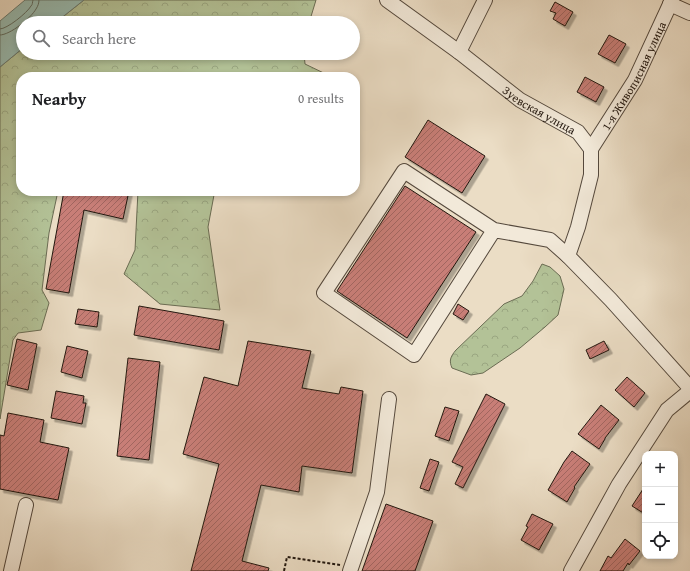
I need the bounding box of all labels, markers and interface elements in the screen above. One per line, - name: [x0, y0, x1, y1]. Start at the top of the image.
- search box: [16, 16, 360, 60]
- street label: 1-я Живописная улица: [597, 18, 670, 133]
- icon: search: [30, 27, 52, 49]
- text: Search here: [62, 28, 136, 49]
- street label: Зуевская улица: [499, 81, 579, 138]
- text: Nearby: [32, 86, 86, 111]
- text: 0 results: [298, 89, 344, 108]
- map controls: [642, 451, 678, 559]
- button: +: [642, 451, 678, 487]
- button: −: [642, 487, 678, 523]
- button: locate: [642, 523, 678, 559]

